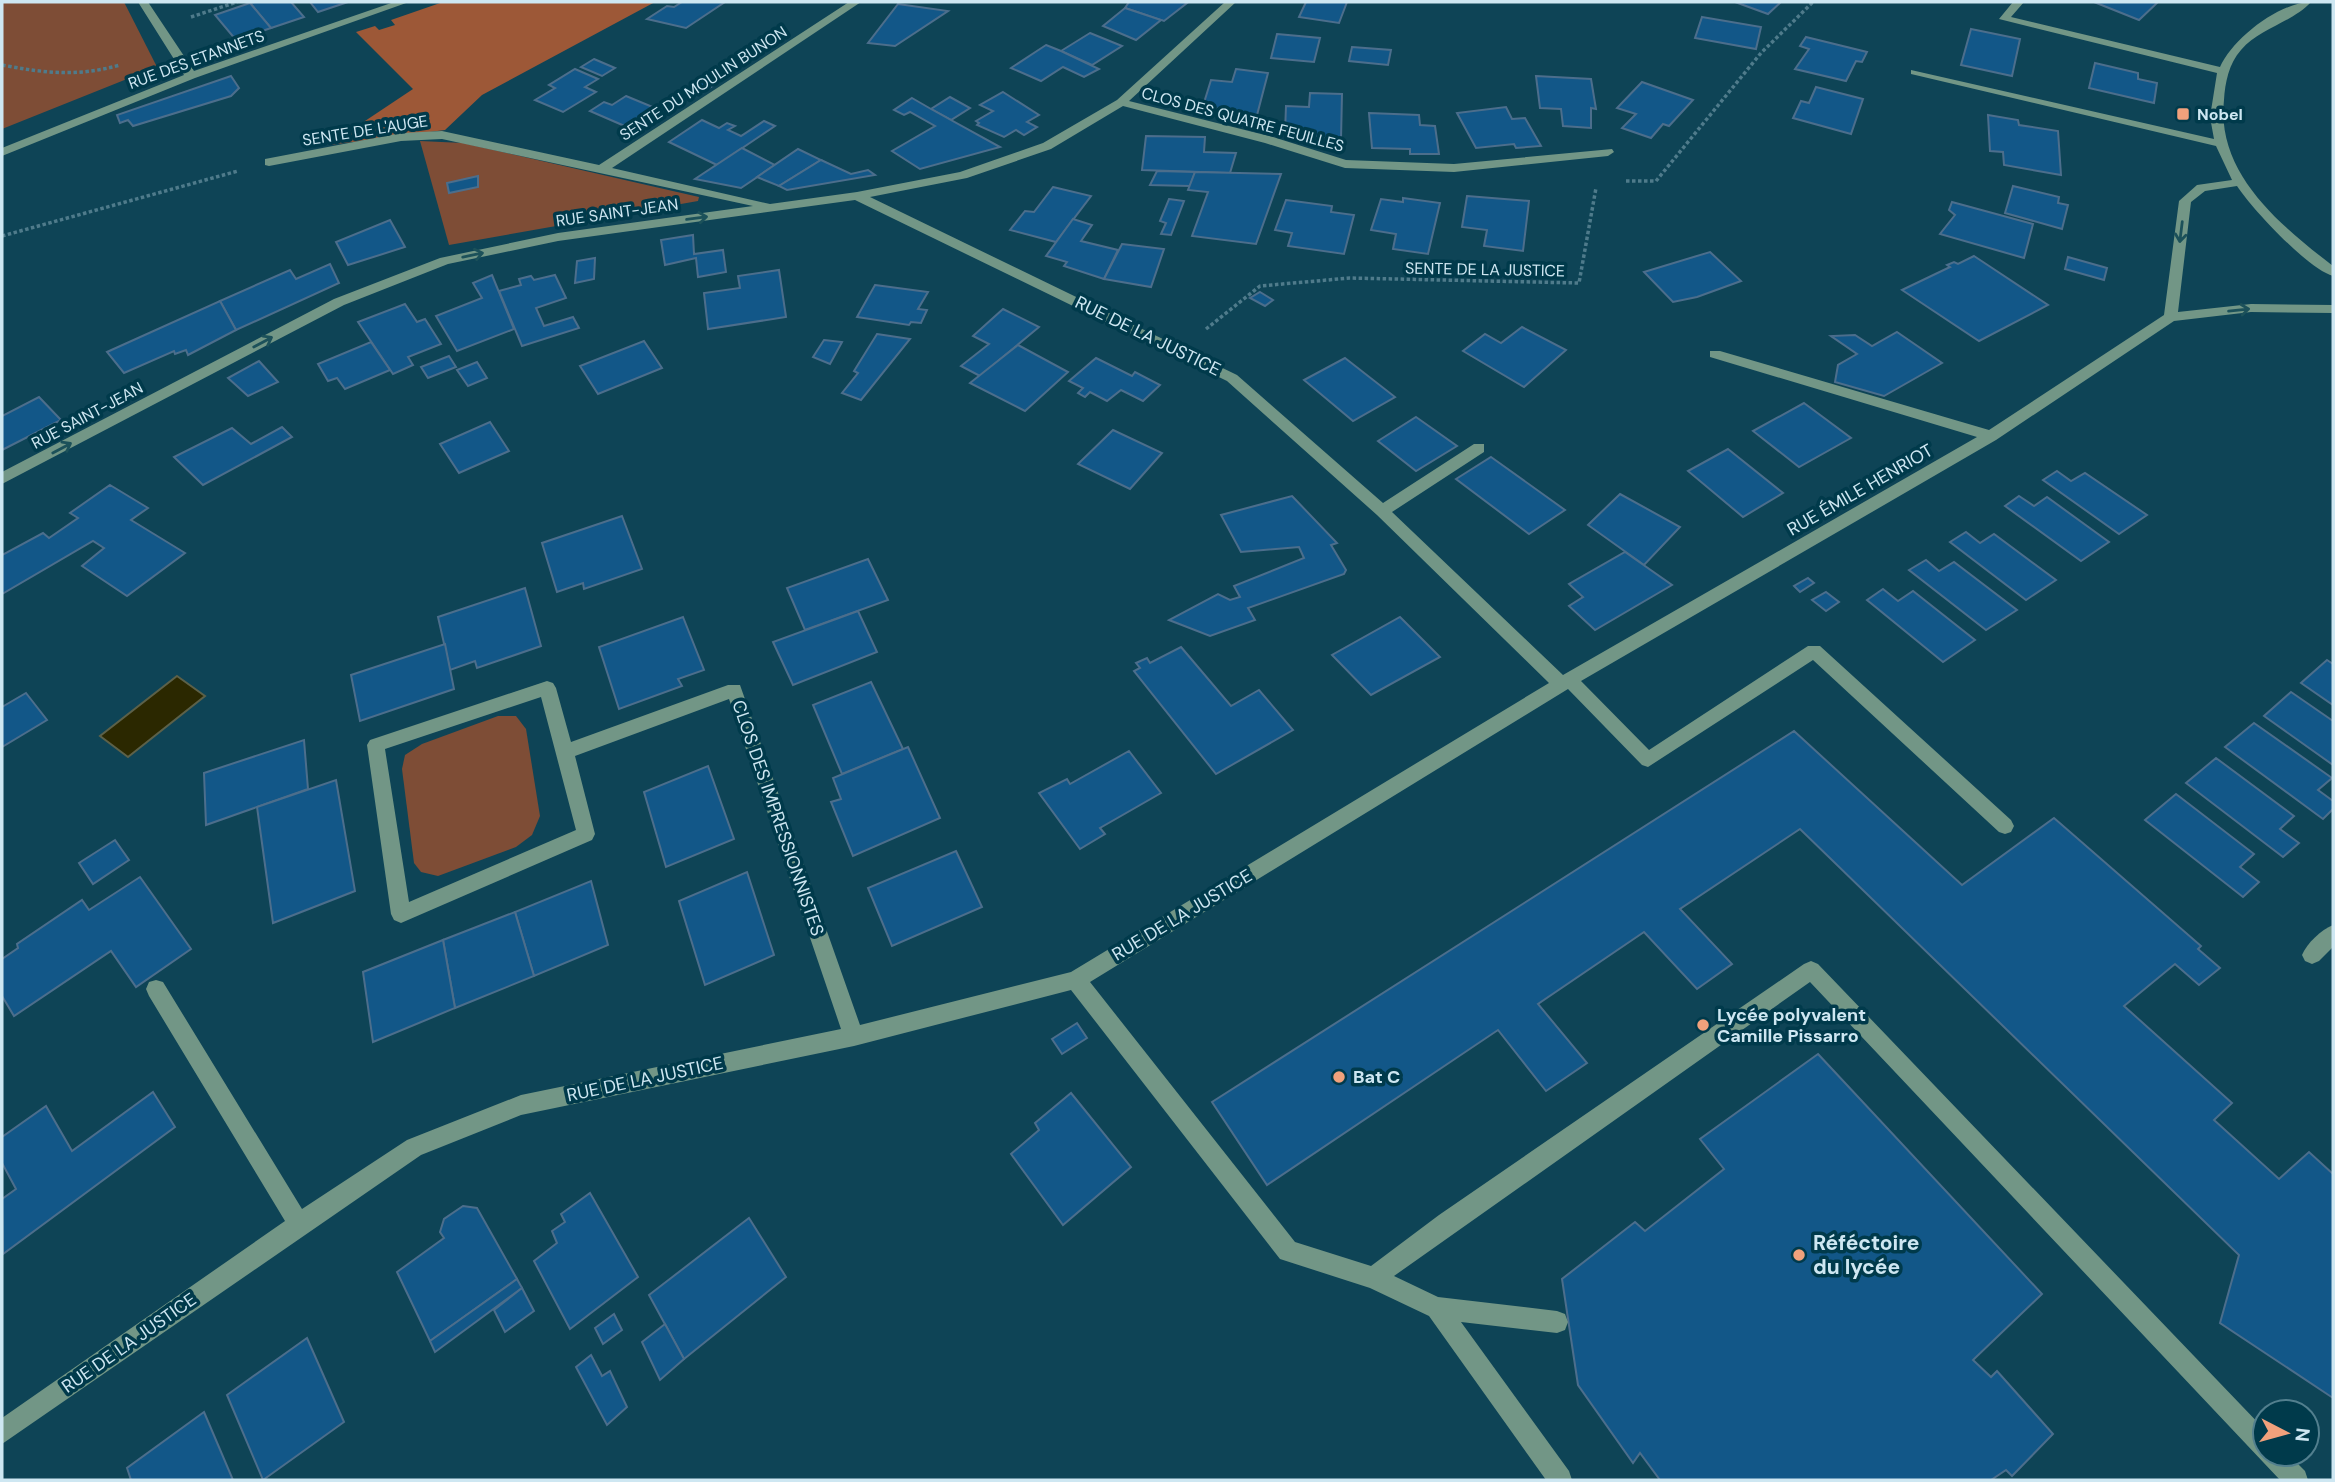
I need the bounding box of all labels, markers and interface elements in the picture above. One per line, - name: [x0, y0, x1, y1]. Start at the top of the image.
- street label: SENTE DU MOULIN BUNON: [615, 21, 791, 146]
- street label: RUE DES ETANNETS: [125, 25, 267, 94]
- street label: CLOS DES QUATRE FEUILLES: [1139, 82, 1346, 157]
- place label: Nobel: [2197, 104, 2243, 125]
- marker: Nobel: [2175, 106, 2191, 122]
- street label: SENTE DE L'AUGE: [301, 110, 429, 151]
- street label: RUE SAINT-JEAN: [554, 193, 680, 231]
- one-way arrow: [685, 212, 708, 225]
- one-way arrow: [2174, 220, 2187, 243]
- one-way arrow: [461, 248, 484, 261]
- street label: SENTE DE LA JUSTICE: [1405, 258, 1565, 281]
- street label: RUE DE LA JUSTICE: [1071, 290, 1225, 382]
- one-way arrow: [2227, 303, 2250, 316]
- one-way arrow: [253, 334, 273, 348]
- street label: RUE SAINT-JEAN: [28, 377, 147, 454]
- street label: RUE ÉMILE HENRIOT: [1783, 438, 1937, 542]
- one-way arrow: [51, 440, 72, 454]
- street label: CLOS DES IMPRESSIONNISTES: [726, 697, 830, 939]
- street label: RUE DE LA JUSTICE: [1108, 864, 1256, 966]
- place label: Lycée polyvalent Camille Pissarro: [1717, 1003, 1866, 1048]
- marker: Lycée polyvalent Camille Pissarro: [1695, 1017, 1711, 1033]
- street label: RUE DE LA JUSTICE: [565, 1051, 725, 1107]
- place label: Bat C: [1353, 1065, 1400, 1089]
- marker: Bat C: [1331, 1069, 1347, 1085]
- place label: Réféctoire du lycée: [1813, 1229, 1919, 1281]
- marker: Réféctoire du lycée: [1791, 1247, 1807, 1263]
- street label: RUE DE LA JUSTICE: [57, 1287, 201, 1399]
- north arrow: [2251, 1398, 2321, 1468]
- text: N: [2289, 1427, 2316, 1443]

